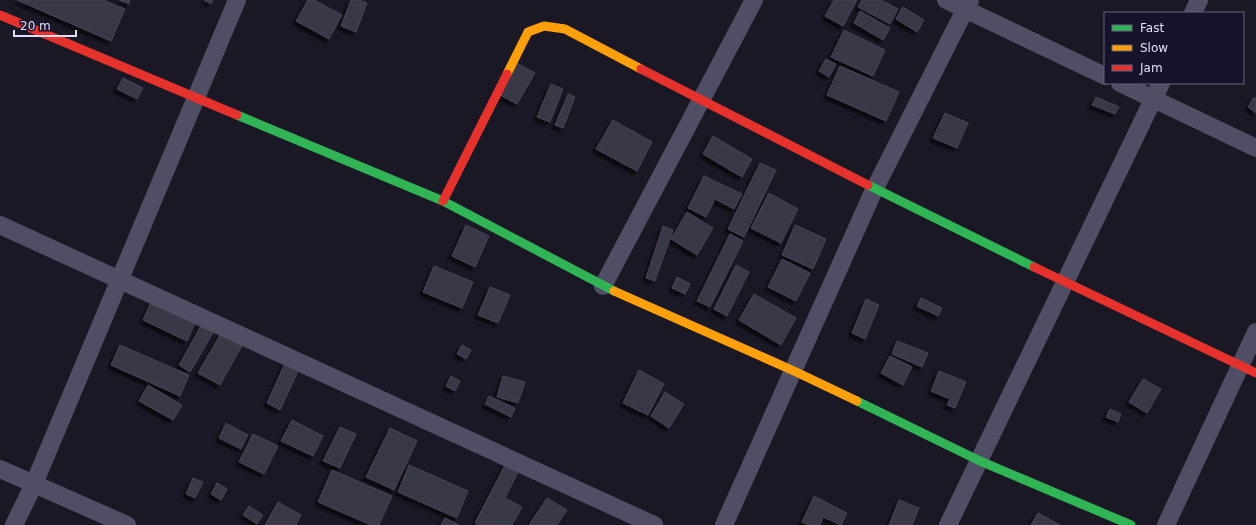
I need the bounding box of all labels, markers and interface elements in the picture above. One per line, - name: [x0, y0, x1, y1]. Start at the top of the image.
- scale bar: [14, 12, 76, 38]
- legend: [1104, 12, 1244, 84]
- text: 20 m: [20, 19, 51, 33]
- text: Fast: [1140, 21, 1164, 35]
- text: Slow: [1140, 41, 1168, 55]
- text: Jam: [1139, 61, 1163, 75]

